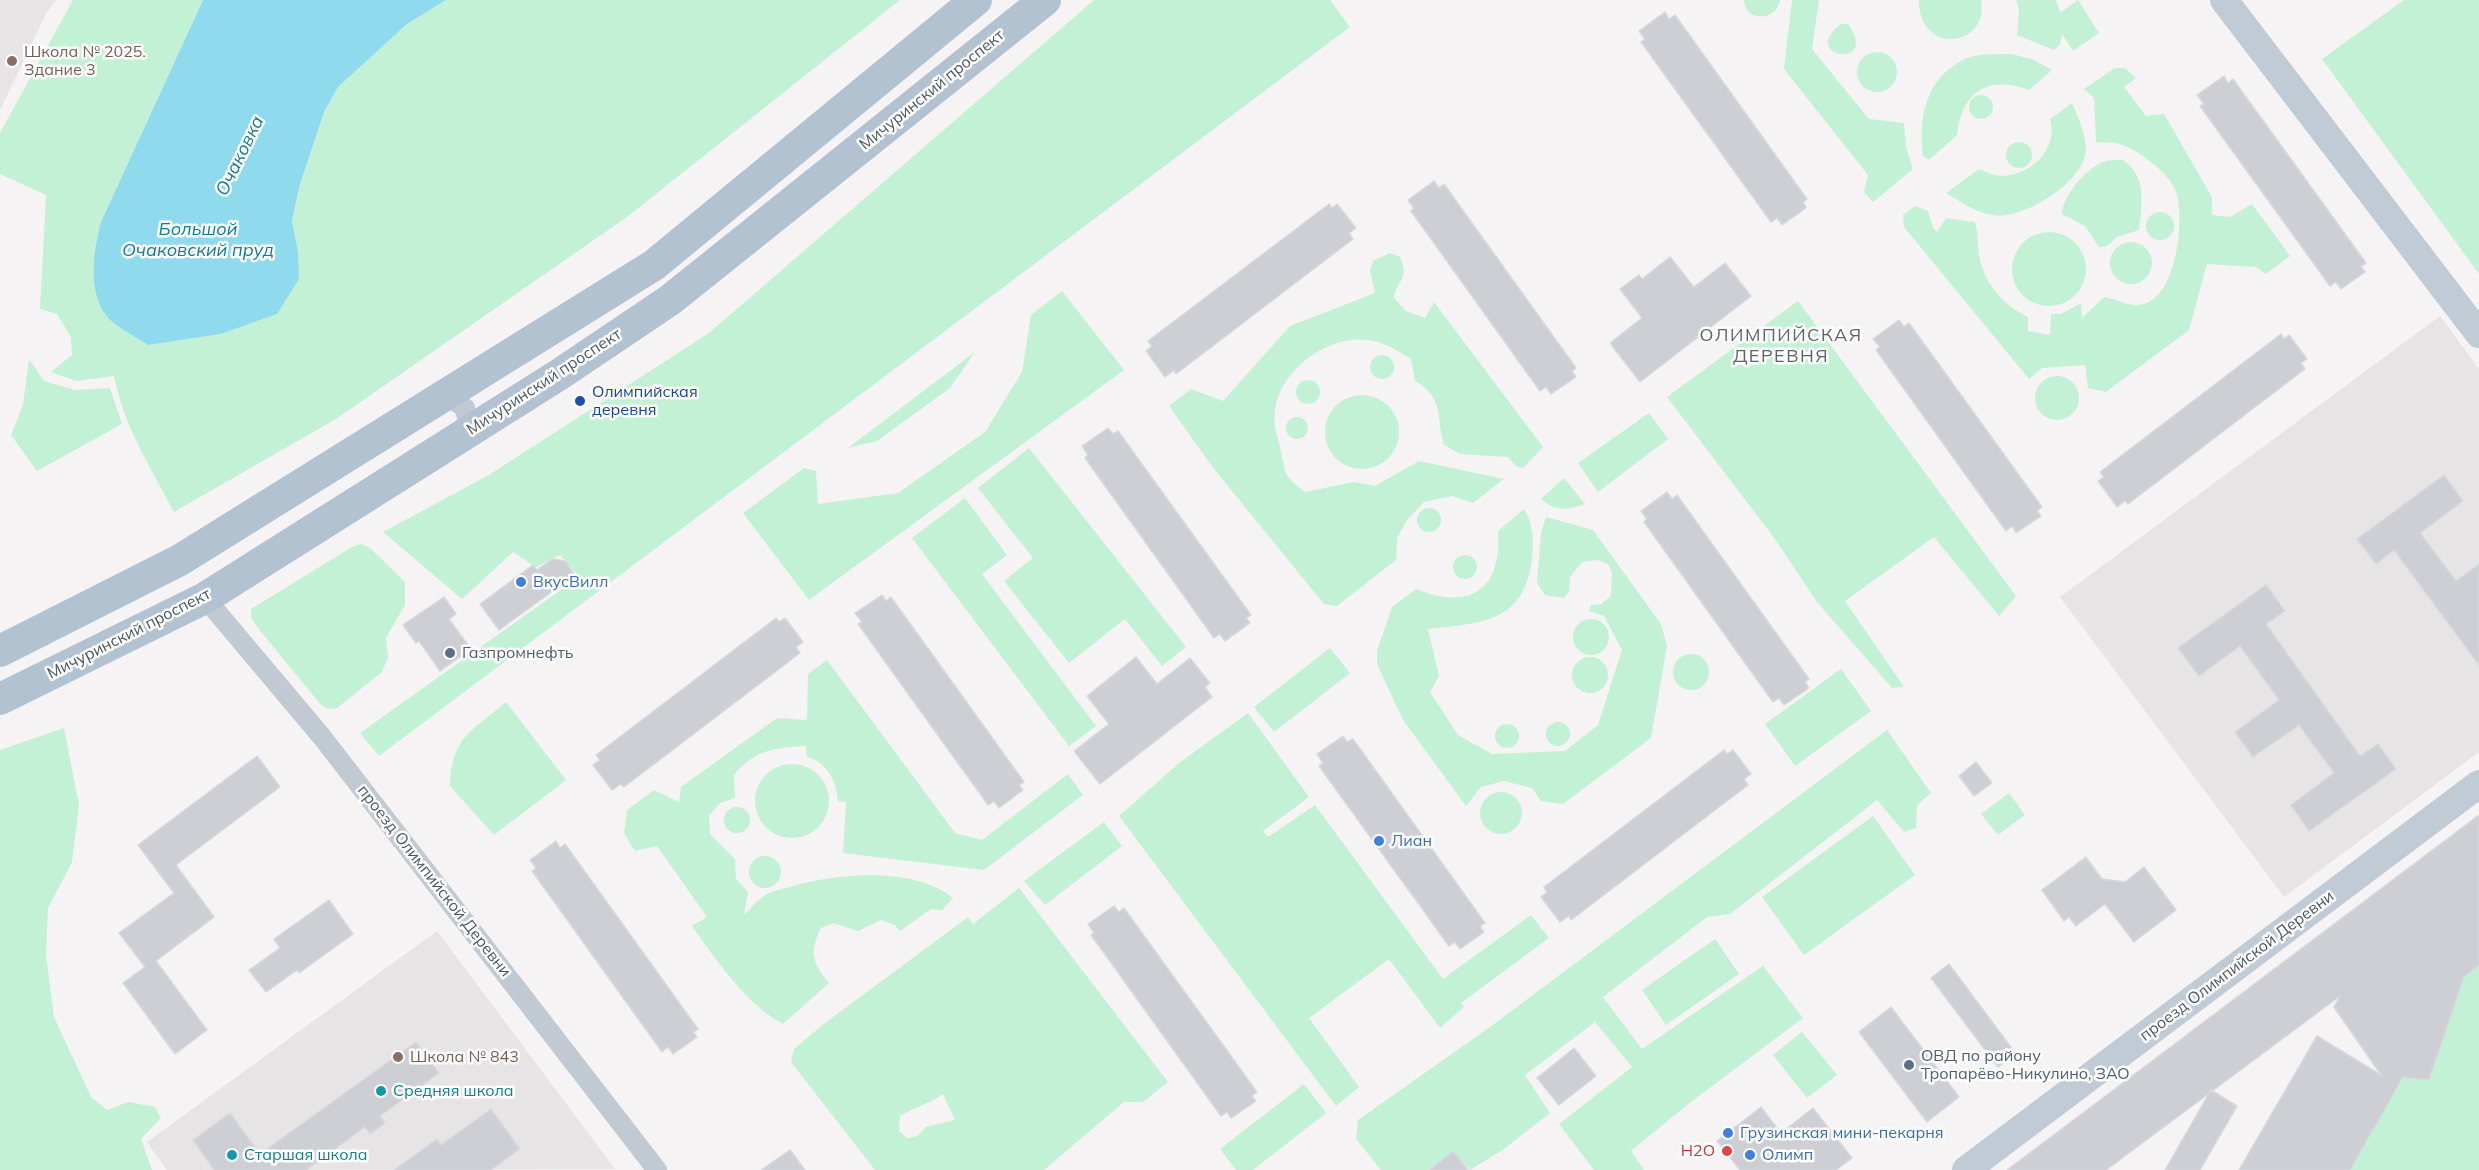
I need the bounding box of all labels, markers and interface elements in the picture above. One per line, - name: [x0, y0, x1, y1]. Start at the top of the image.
- street label: Мичуринский проспект: [856, 26, 1008, 154]
- place label: Школа № 2025. Здание 3: [24, 42, 146, 80]
- marker: Школа № 2025. Здание 3: [5, 54, 19, 68]
- water label: Очаковка: [211, 113, 269, 199]
- water label: Большой Очаковский пруд: [122, 219, 274, 262]
- street label: Мичуринский проспект: [463, 325, 625, 439]
- district label: ОЛИМПИЙСКАЯ ДЕРЕВНЯ: [1699, 325, 1863, 368]
- place label: Олимпийская деревня: [592, 382, 698, 420]
- marker: Олимпийская деревня: [573, 394, 587, 408]
- place label: ВкусВилл: [533, 572, 608, 592]
- marker: ВкусВилл: [514, 575, 528, 589]
- street label: Мичуринский проспект: [44, 584, 214, 684]
- place label: Газпромнефть: [462, 643, 574, 663]
- marker: Газпромнефть: [443, 646, 457, 660]
- street label: проезд Олимпийской Деревни: [353, 781, 515, 981]
- place label: Лиан: [1391, 831, 1432, 851]
- marker: Лиан: [1372, 834, 1386, 848]
- street label: проезд Олимпийской Деревни: [2136, 887, 2338, 1045]
- place label: ОВД по району Тропарёво-Никулино, ЗАО: [1921, 1046, 2130, 1084]
- place label: Школа № 843: [410, 1047, 519, 1067]
- marker: Школа № 843: [391, 1050, 405, 1064]
- marker: ОВД по району Тропарёво-Никулино, ЗАО: [1902, 1058, 1916, 1072]
- place label: Средняя школа: [393, 1081, 514, 1101]
- marker: Средняя школа: [374, 1084, 388, 1098]
- place label: Грузинская мини-пекарня: [1740, 1123, 1944, 1143]
- marker: Грузинская мини-пекарня: [1721, 1126, 1735, 1140]
- place label: H2O: [1681, 1141, 1715, 1161]
- marker: H2O: [1720, 1144, 1734, 1158]
- place label: Старшая школа: [244, 1145, 368, 1165]
- place label: Олимп: [1762, 1145, 1813, 1165]
- marker: Старшая школа: [225, 1148, 239, 1162]
- marker: Олимп: [1743, 1148, 1757, 1162]

